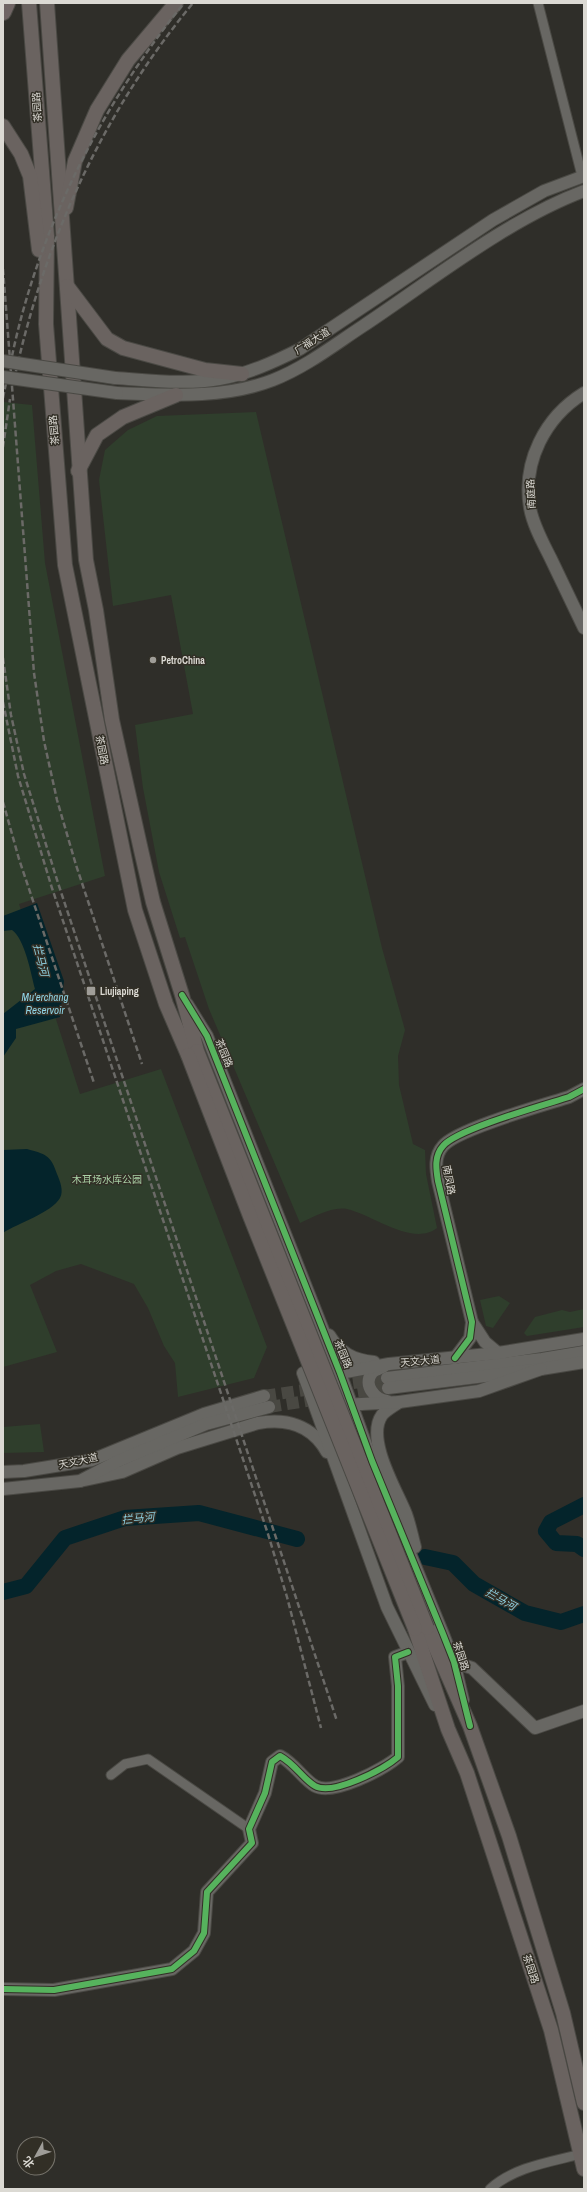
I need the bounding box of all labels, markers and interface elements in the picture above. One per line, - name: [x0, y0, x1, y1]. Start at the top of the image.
- street label: 茶园路: [29, 92, 45, 122]
- street label: 广福大道: [292, 325, 332, 357]
- street label: 茶园路: [46, 414, 62, 446]
- street label: 南庭路: [524, 479, 538, 509]
- place label: PetroChina: [161, 654, 205, 667]
- marker: PetroChina: [148, 655, 158, 665]
- street label: 茶园路: [93, 734, 111, 766]
- water label: 拦马河: [30, 942, 52, 980]
- marker: Liujiaping: [85, 985, 97, 997]
- place label: Liujiaping: [100, 985, 139, 998]
- water label: Mu'erchang Reservoir: [22, 990, 68, 1017]
- street label: 茶园路: [212, 1037, 236, 1069]
- street label: 南凤路: [440, 1164, 458, 1196]
- park label: 木耳场水库公园: [72, 1173, 142, 1186]
- street label: 茶园路: [331, 1338, 355, 1370]
- street label: 天文大道: [400, 1353, 440, 1369]
- street label: 天文大道: [57, 1450, 99, 1472]
- water label: 拦马河: [121, 1509, 157, 1527]
- water label: 拦马河: [483, 1585, 521, 1614]
- street label: 茶园路: [450, 1640, 472, 1672]
- street label: 茶园路: [520, 1953, 542, 1985]
- north arrow: [16, 2136, 56, 2176]
- text: 北: [19, 2154, 37, 2171]

